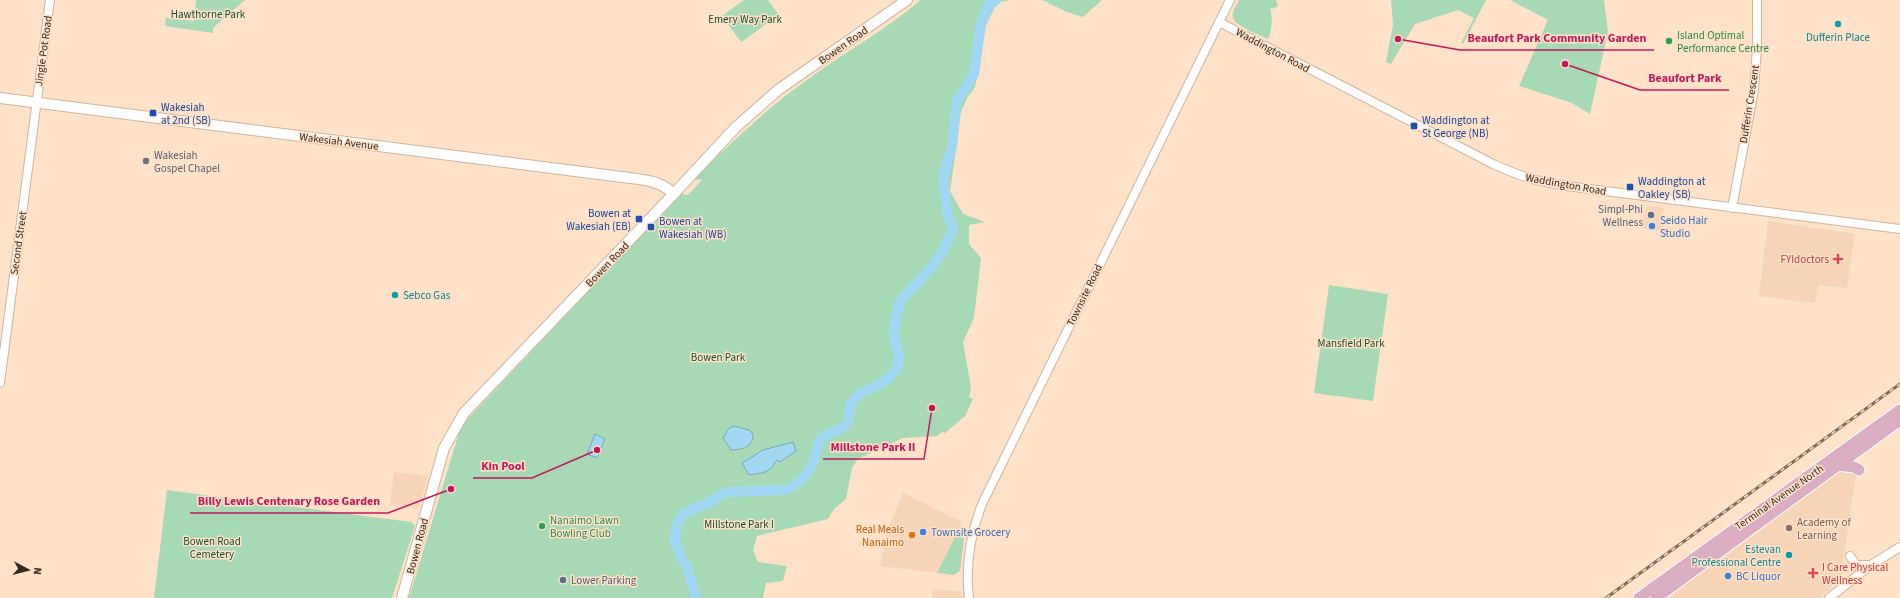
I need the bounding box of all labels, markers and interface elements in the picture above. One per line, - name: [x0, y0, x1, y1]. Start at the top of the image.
- park label: Hawthorne Park: [171, 7, 246, 22]
- park label: Emery Way Park: [708, 12, 782, 27]
- street label: Jingle Pot Road: [31, 15, 56, 87]
- marker: Dufferin Place: [1833, 19, 1843, 29]
- street label: Bowen Road: [815, 23, 871, 68]
- street label: Waddington Road: [1233, 25, 1312, 76]
- callout: Beaufort Park Community Garden: [1460, 26, 1654, 50]
- place label: Island Optimal Performance Centre: [1677, 28, 1769, 56]
- text: Beaufort Park Community Garden: [1468, 30, 1647, 47]
- place label: Dufferin Place: [1806, 30, 1871, 45]
- marker: Island Optimal Performance Centre: [1664, 36, 1674, 46]
- street label: Dufferin Crescent: [1736, 64, 1763, 144]
- callout: Beaufort Park: [1640, 66, 1729, 90]
- text: Beaufort Park: [1648, 70, 1722, 87]
- place label: Wakesiah at 2nd (SB): [161, 100, 211, 128]
- marker: Wakesiah at 2nd (SB): [148, 108, 158, 118]
- place label: Waddington at St George (NB): [1422, 113, 1490, 141]
- marker: Waddington at St George (NB): [1409, 121, 1419, 131]
- street label: Wakesiah Avenue: [298, 129, 380, 154]
- place label: Wakesiah Gospel Chapel: [154, 148, 220, 176]
- marker: Wakesiah Gospel Chapel: [141, 156, 151, 166]
- street label: Waddington Road: [1524, 170, 1608, 199]
- place label: Waddington at Oakley (SB): [1638, 174, 1706, 202]
- marker: Waddington at Oakley (SB): [1625, 182, 1635, 192]
- place label: Simpl-Phi Wellness: [1598, 202, 1643, 230]
- place label: Bowen at Wakesiah (EB): [566, 206, 631, 234]
- street label: Second Street: [7, 210, 30, 276]
- marker: Simpl-Phi Wellness: [1646, 210, 1656, 220]
- place label: Seido Hair Studio: [1660, 213, 1708, 241]
- marker: Bowen at Wakesiah (EB): [634, 214, 644, 224]
- place label: Bowen at Wakesiah (WB): [659, 214, 727, 242]
- marker: Seido Hair Studio: [1647, 221, 1657, 231]
- marker: Bowen at Wakesiah (WB): [646, 222, 656, 232]
- street label: Bowen Road: [582, 238, 633, 290]
- place label: FYIdoctors: [1781, 252, 1829, 267]
- marker: FYIdoctors: [1832, 253, 1844, 265]
- street label: Townsite Road: [1063, 262, 1106, 329]
- place label: Sebco Gas: [403, 288, 451, 303]
- marker: Sebco Gas: [390, 290, 400, 300]
- park label: Mansfield Park: [1317, 336, 1385, 351]
- park label: Bowen Park: [691, 350, 746, 365]
- callout: Millstone Park II: [823, 435, 924, 459]
- text: Millstone Park II: [831, 439, 915, 456]
- callout: Kin Pool: [473, 454, 532, 478]
- text: Kin Pool: [481, 458, 525, 475]
- street label: Terminal Avenue North: [1732, 461, 1827, 534]
- callout: Billy Lewis Centenary Rose Garden: [190, 489, 388, 513]
- text: Billy Lewis Centenary Rose Garden: [198, 493, 380, 510]
- place label: Nanaimo Lawn Bowling Club: [550, 513, 619, 541]
- place label: Academy of Learning: [1797, 515, 1851, 543]
- street label: Bowen Road: [403, 516, 432, 576]
- park label: Millstone Park I: [704, 517, 774, 532]
- marker: Nanaimo Lawn Bowling Club: [537, 521, 547, 531]
- place label: Real Meals Nanaimo: [856, 522, 904, 550]
- marker: Academy of Learning: [1784, 523, 1794, 533]
- place label: Townsite Grocery: [931, 525, 1010, 540]
- marker: Townsite Grocery: [918, 527, 928, 537]
- marker: Real Meals Nanaimo: [907, 530, 917, 540]
- park label: Bowen Road Cemetery: [183, 534, 241, 562]
- place label: Estevan Professional Centre: [1691, 542, 1782, 570]
- north arrow: [8, 550, 48, 590]
- marker: Estevan Professional Centre: [1784, 550, 1794, 560]
- place label: I Care Physical Wellness: [1822, 560, 1888, 588]
- text: N: [30, 567, 45, 576]
- marker: I Care Physical Wellness: [1807, 567, 1819, 579]
- place label: BC Liquor: [1736, 569, 1781, 584]
- marker: BC Liquor: [1723, 571, 1733, 581]
- place label: Lower Parking: [571, 573, 637, 588]
- marker: Lower Parking: [558, 575, 568, 585]

